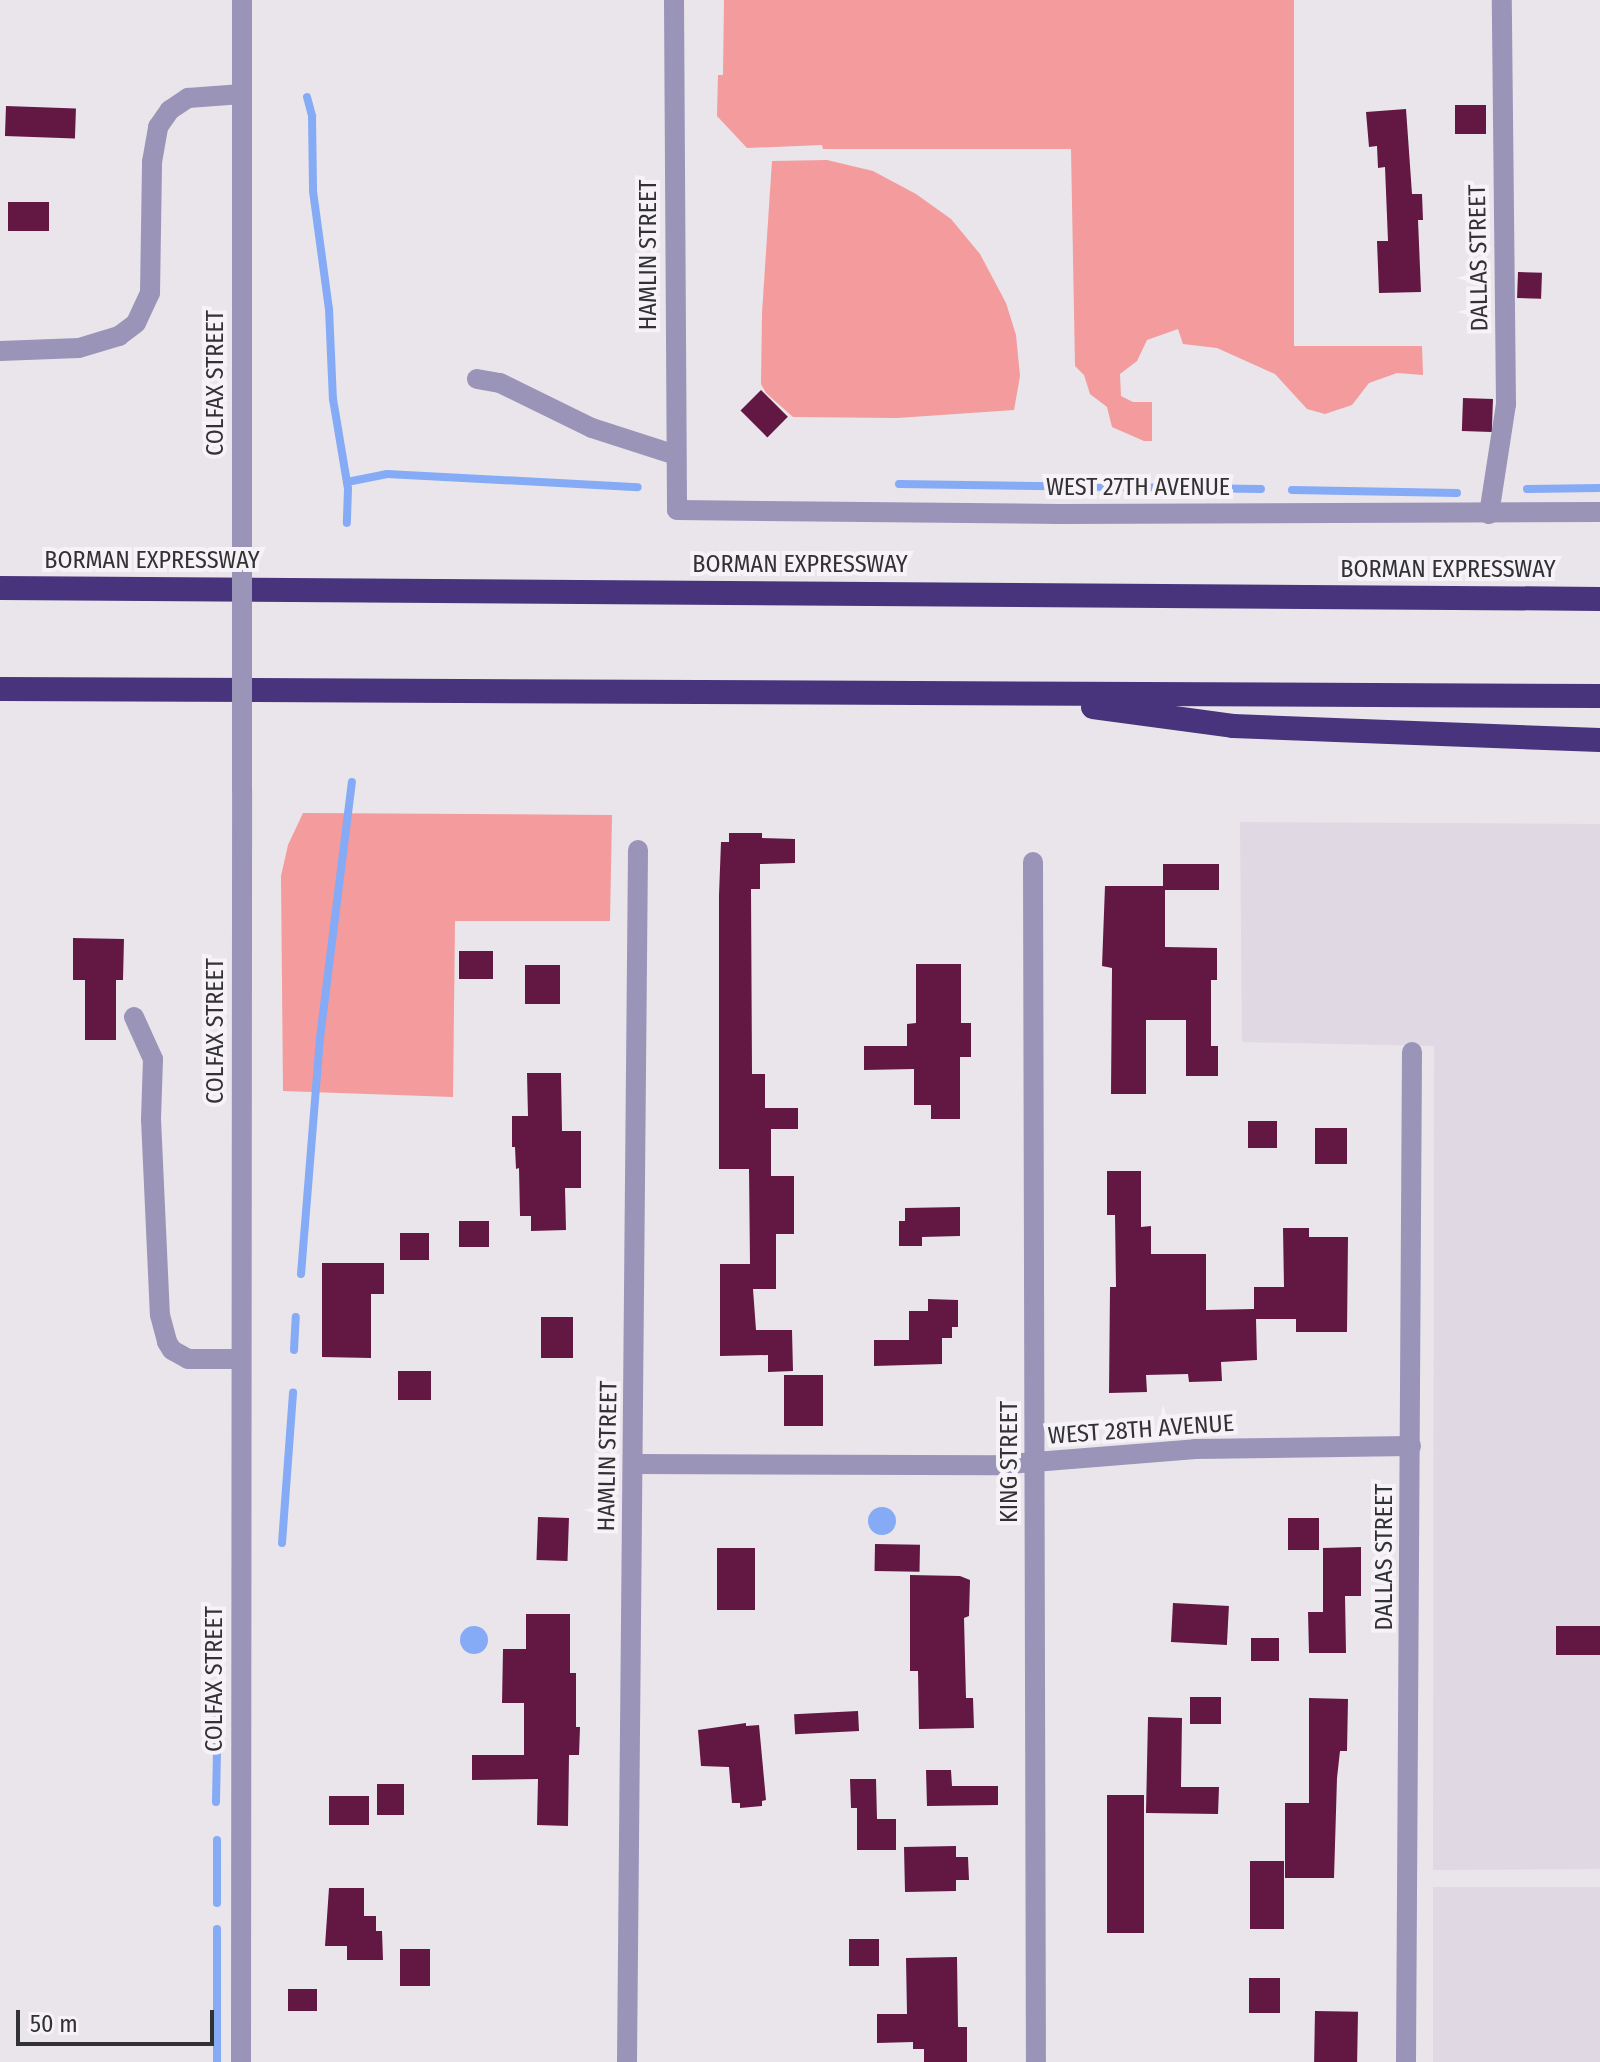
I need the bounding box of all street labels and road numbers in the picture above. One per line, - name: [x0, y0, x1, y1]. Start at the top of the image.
- street label: HAMLIN STREET: [635, 180, 663, 330]
- street label: DALLAS STREET: [1463, 184, 1495, 332]
- street label: COLFAX STREET: [202, 310, 230, 456]
- street label: WEST 27TH AVENUE: [1046, 474, 1230, 502]
- street label: BORMAN EXPRESSWAY: [44, 547, 260, 575]
- street label: BORMAN EXPRESSWAY: [692, 551, 908, 579]
- street label: BORMAN EXPRESSWAY: [1340, 556, 1556, 584]
- street label: COLFAX STREET: [202, 958, 230, 1104]
- street label: HAMLIN STREET: [592, 1380, 624, 1532]
- street label: KING STREET: [996, 1401, 1024, 1523]
- street label: WEST 28TH AVENUE: [1047, 1409, 1235, 1451]
- street label: DALLAS STREET: [1371, 1484, 1399, 1630]
- street label: COLFAX STREET: [201, 1606, 229, 1752]

